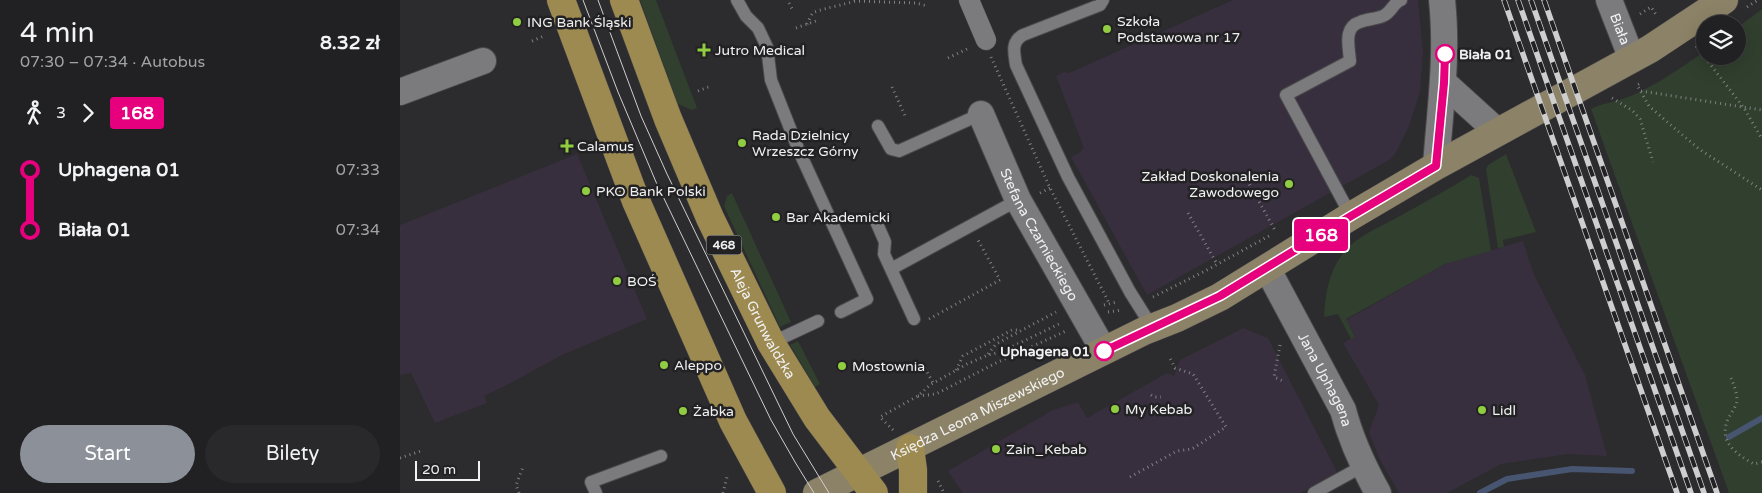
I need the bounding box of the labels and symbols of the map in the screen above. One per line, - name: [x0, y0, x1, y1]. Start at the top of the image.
- street label: Biała: [1606, 11, 1634, 47]
- place label: Szkoła Podstawowa nr 17: [1117, 13, 1240, 46]
- place label: ING Bank Śląski: [527, 14, 631, 31]
- marker: ING Bank Śląski: [511, 16, 523, 28]
- marker: Szkoła Podstawowa nr 17: [1101, 23, 1113, 35]
- place label: Jutro Medical: [715, 42, 805, 59]
- marker: Jutro Medical: [697, 43, 711, 57]
- marker: Biała 01: [1435, 44, 1455, 64]
- place label: Biała 01: [1459, 46, 1513, 63]
- place label: Rada Dzielnicy Wrzeszcz Górny: [752, 127, 859, 160]
- marker: Rada Dzielnicy Wrzeszcz Górny: [736, 137, 748, 149]
- place label: Calamus: [577, 138, 634, 155]
- marker: Calamus: [561, 140, 573, 152]
- street label: Stefana Czarnieckiego: [997, 166, 1082, 304]
- place label: Zakład Doskonalenia Zawodowego: [1141, 168, 1279, 201]
- marker: Zakład Doskonalenia Zawodowego: [1283, 178, 1295, 190]
- place label: PKO Bank Polski: [596, 183, 706, 200]
- marker: PKO Bank Polski: [580, 185, 592, 197]
- place label: Bar Akademicki: [786, 209, 890, 226]
- marker: Bar Akademicki: [770, 211, 782, 223]
- line badge: 168: [1292, 219, 1350, 251]
- road number: 468: [706, 236, 742, 254]
- street label: Aleja Grunwaldzka: [727, 264, 799, 382]
- place label: BOŚ: [627, 273, 657, 290]
- marker: BOŚ: [611, 275, 623, 287]
- street label: Jana Uphagena: [1295, 330, 1356, 429]
- marker: Uphagena 01: [1094, 341, 1114, 361]
- place label: Uphagena 01: [1000, 343, 1090, 360]
- place label: Aleppo: [674, 357, 722, 374]
- place label: Mostownia: [852, 358, 925, 375]
- marker: Aleppo: [658, 359, 670, 371]
- marker: Mostownia: [836, 360, 848, 372]
- street label: Księdza Leona Miszewskiego: [888, 363, 1067, 464]
- place label: My Kebab: [1125, 401, 1193, 418]
- place label: Lidl: [1492, 402, 1516, 419]
- place label: Żabka: [693, 403, 734, 420]
- marker: My Kebab: [1109, 403, 1121, 415]
- marker: Lidl: [1476, 404, 1488, 416]
- marker: Żabka: [677, 405, 689, 417]
- place label: Zain_Kebab: [1006, 441, 1087, 458]
- marker: Zain_Kebab: [990, 443, 1002, 455]
- scale bar: [415, 458, 480, 481]

